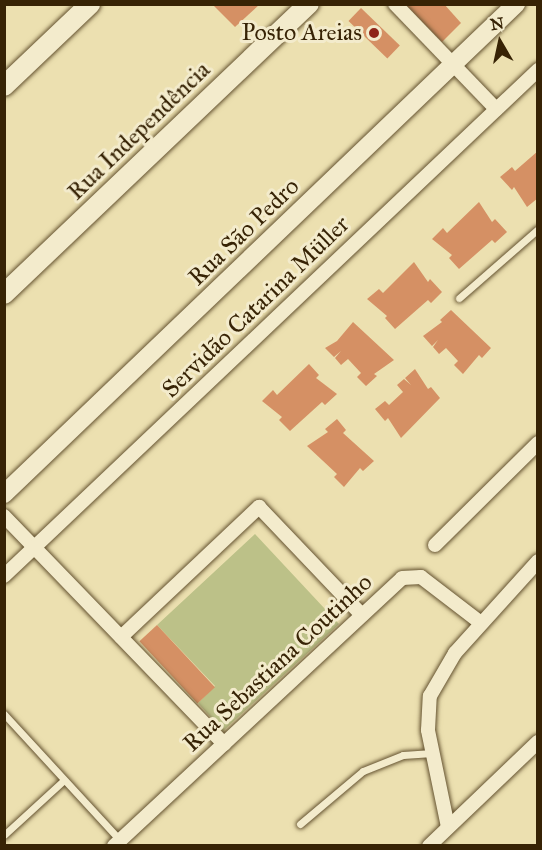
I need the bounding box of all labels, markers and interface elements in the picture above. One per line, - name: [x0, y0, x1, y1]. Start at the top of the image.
- north arrow: [470, 12, 530, 72]
- text: N: [489, 13, 505, 34]
- place label: Posto Areias: [241, 19, 362, 47]
- marker: Posto Areias: [367, 26, 381, 40]
- street label: Rua Independência: [62, 56, 216, 206]
- street label: Rua São Pedro: [183, 172, 305, 292]
- street label: Servidão Catarina Müller: [156, 210, 356, 404]
- street label: Rua Sebastiana Coutinho: [178, 568, 378, 758]

